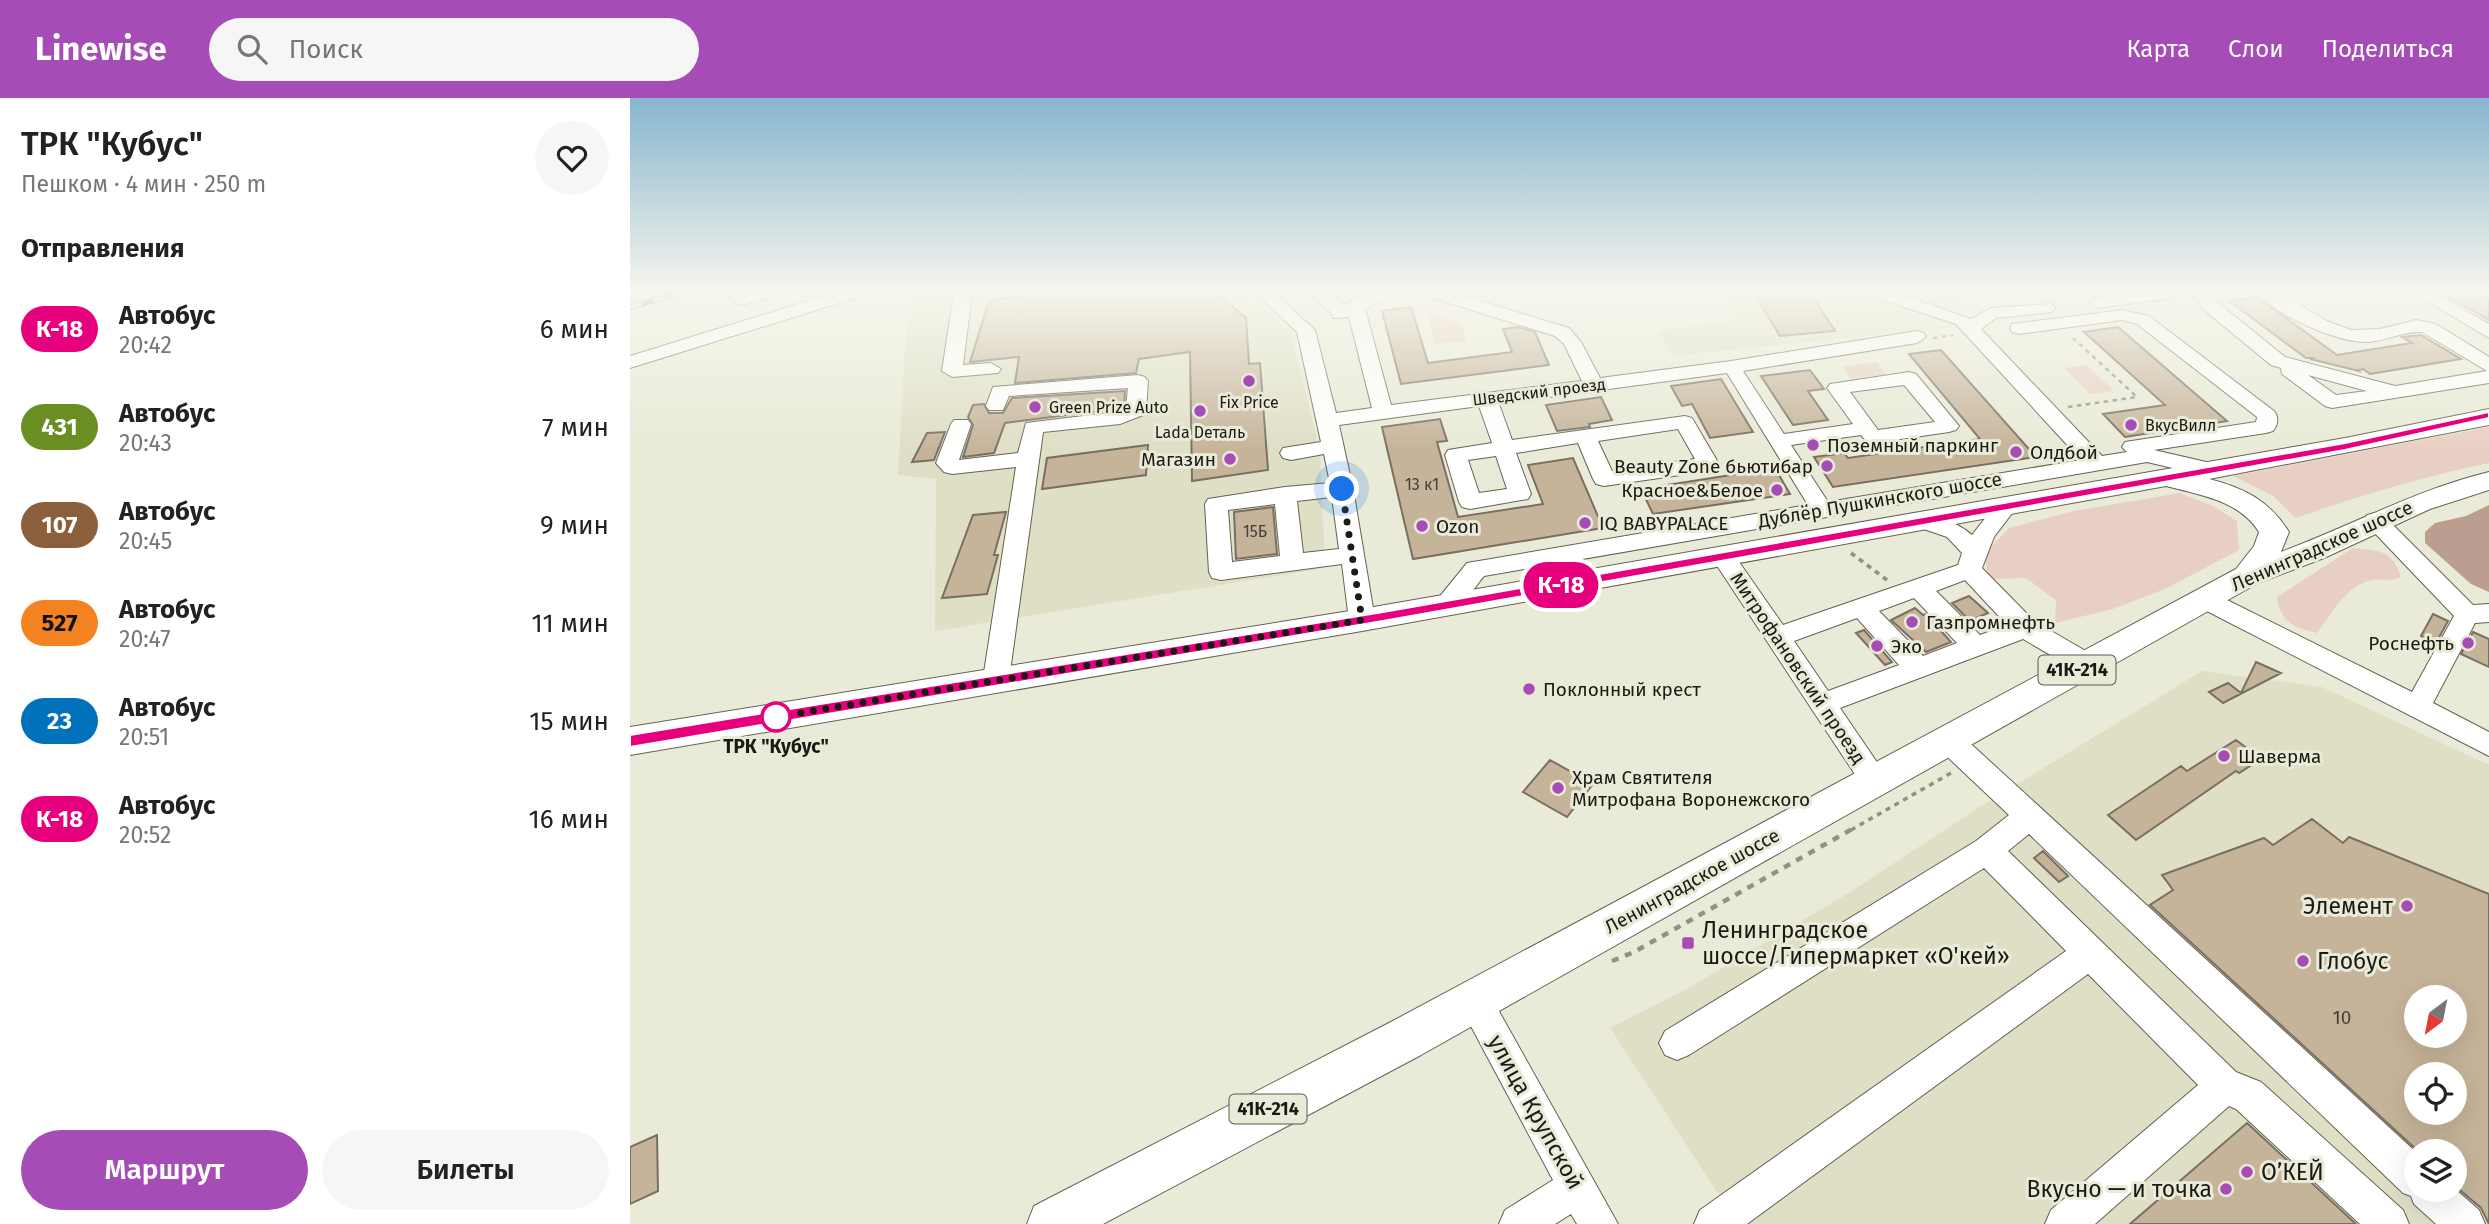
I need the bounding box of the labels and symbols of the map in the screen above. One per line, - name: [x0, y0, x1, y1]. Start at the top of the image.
- marker: Fix Price: [1241, 373, 1257, 389]
- street label: Шведский проезд: [1471, 374, 1607, 410]
- place label: Fix Price: [1219, 393, 1279, 412]
- place label: Green Prize Auto: [1049, 398, 1169, 417]
- marker: Green Prize Auto: [1027, 399, 1043, 415]
- marker: Lada Dеталь: [1192, 403, 1208, 419]
- place label: ВкусВилл: [2145, 416, 2216, 435]
- marker: ВкусВилл: [2123, 417, 2139, 433]
- place label: Lada Dеталь: [1155, 423, 1245, 442]
- place label: Поземный паркинг: [1827, 434, 1999, 457]
- marker: Поземный паркинг: [1805, 437, 1821, 453]
- place label: Олдбой: [2030, 441, 2098, 464]
- marker: Олдбой: [2008, 444, 2024, 460]
- place label: Магазин: [1141, 448, 1216, 471]
- marker: Магазин: [1222, 451, 1238, 467]
- place label: Beauty Zone бьютибар: [1614, 455, 1813, 478]
- marker: Beauty Zone бьютибар: [1819, 458, 1835, 474]
- street label: Дублёр Пушкинского шоссе: [1755, 467, 2004, 533]
- your location: [1324, 471, 1359, 506]
- house number: 13 к1: [1405, 475, 1439, 494]
- place label: Красное&Белое: [1621, 479, 1763, 502]
- marker: Красное&Белое: [1769, 482, 1785, 498]
- street label: Ленинградское шоссе: [2228, 496, 2416, 596]
- place label: IQ BABYPALACE: [1599, 512, 1728, 535]
- place label: Ozon: [1436, 515, 1479, 538]
- marker: IQ BABYPALACE: [1577, 515, 1593, 531]
- marker: Ozon: [1414, 518, 1430, 534]
- house number: 15Б: [1243, 522, 1267, 541]
- line badge: К-18: [1512, 562, 1610, 608]
- street label: Митрофановский проезд: [1725, 568, 1871, 768]
- place label: Газпромнефть: [1926, 611, 2055, 634]
- marker: Газпромнефть: [1904, 614, 1920, 630]
- place label: Роснефть: [2368, 632, 2454, 655]
- place label: Эко: [1891, 635, 1922, 658]
- marker: Роснефть: [2460, 635, 2476, 651]
- marker: Эко: [1869, 638, 1885, 654]
- road number: 41К-214: [2038, 656, 2116, 684]
- place label: Поклонный крест: [1543, 678, 1701, 701]
- marker: Поклонный крест: [1521, 681, 1537, 697]
- marker: ТРК "Кубус": [761, 702, 791, 732]
- place label: ТРК "Кубус": [723, 735, 829, 758]
- place label: Шаверма: [2238, 745, 2321, 768]
- marker: Шаверма: [2216, 748, 2232, 764]
- place label: Храм Святителя Митрофана Воронежского: [1572, 766, 1810, 811]
- marker: Храм Святителя Митрофана Воронежского: [1550, 780, 1566, 796]
- street label: Ленинградское шоссе: [1601, 823, 1783, 939]
- place label: Элемент: [2303, 892, 2394, 920]
- marker: Элемент: [2399, 898, 2415, 914]
- place label: Ленинградское шоссе/Гипермаркет «О'кей»: [1702, 916, 2010, 970]
- marker: Ленинградское шоссе/Гипермаркет «О'кей»: [1680, 935, 1696, 951]
- place label: Глобус: [2317, 947, 2389, 975]
- marker: Глобус: [2295, 953, 2311, 969]
- north arrow: [2404, 985, 2468, 1048]
- house number: 10: [2333, 1006, 2351, 1029]
- street label: улица Крупской: [1482, 1030, 1590, 1194]
- road number: 41К-214: [1230, 1094, 1306, 1124]
- place label: О’КЕЙ: [2261, 1158, 2324, 1186]
- marker: О’КЕЙ: [2239, 1164, 2255, 1180]
- place label: Вкусно — и точка: [2027, 1175, 2212, 1203]
- marker: Вкусно — и точка: [2218, 1181, 2234, 1197]

